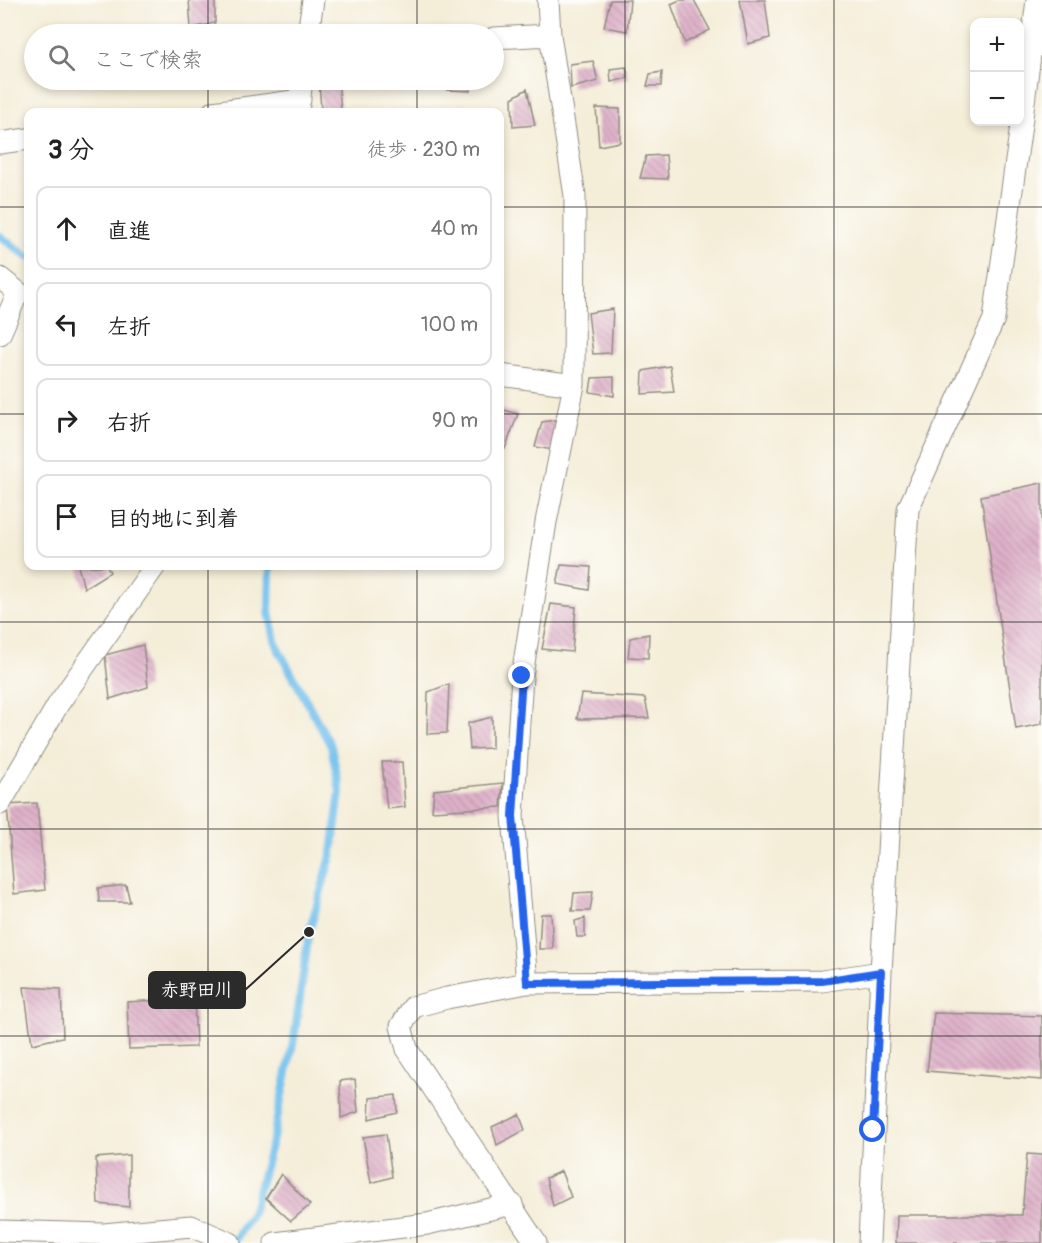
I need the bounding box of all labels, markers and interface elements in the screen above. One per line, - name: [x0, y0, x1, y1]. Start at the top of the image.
- map controls: [970, 18, 1024, 126]
- button: +: [970, 18, 1024, 72]
- search box: [24, 24, 504, 90]
- icon: search: [45, 41, 78, 74]
- text: ここで検索: [93, 46, 203, 74]
- button: −: [970, 72, 1024, 126]
- text: 3 分: [48, 134, 94, 166]
- text: 徒歩 · 230 m: [367, 137, 480, 162]
- icon: ahead: [50, 212, 83, 245]
- text: 40 m: [431, 216, 478, 241]
- text: 直進: [107, 217, 151, 245]
- icon: left: [50, 308, 83, 341]
- text: 100 m: [421, 312, 478, 337]
- text: 左折: [107, 313, 151, 341]
- icon: right: [50, 404, 83, 437]
- text: 90 m: [432, 408, 478, 433]
- text: 右折: [107, 409, 151, 437]
- icon: arrive: [50, 500, 83, 533]
- text: 目的地に到着: [107, 505, 239, 533]
- route end: [508, 662, 534, 688]
- callout: 赤野田川: [149, 972, 245, 1008]
- text: 赤野田川: [161, 979, 233, 1002]
- route start: [859, 1116, 885, 1142]

